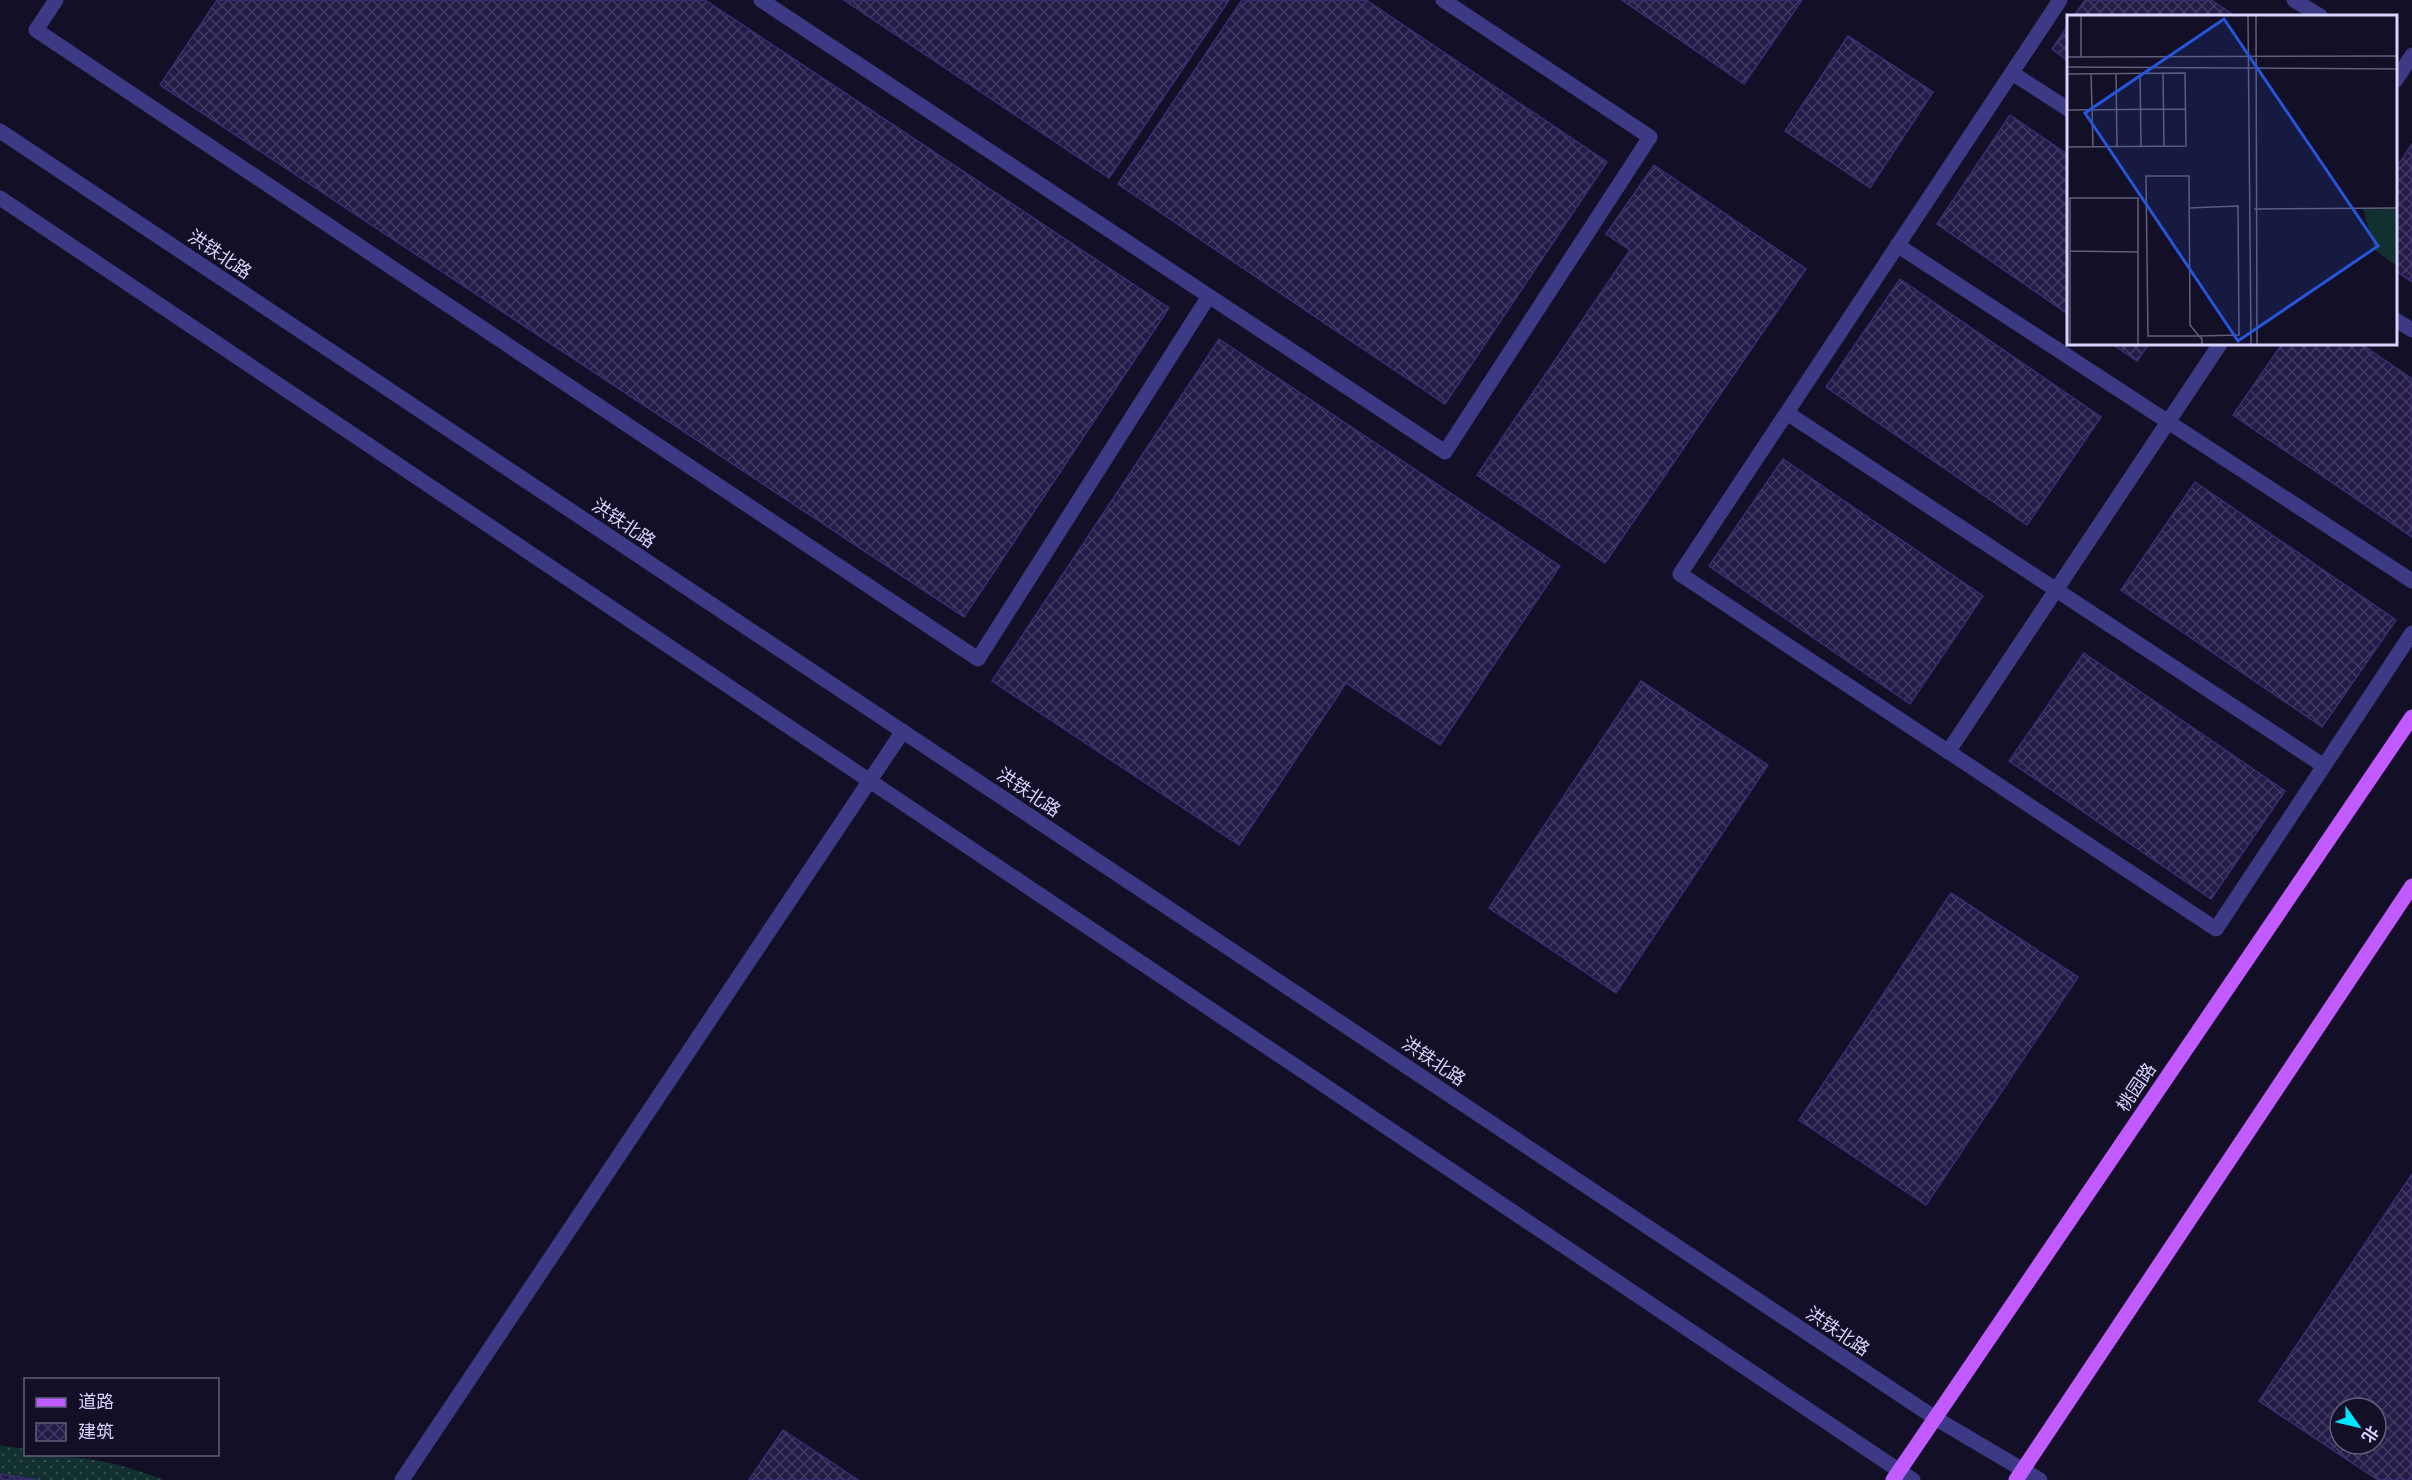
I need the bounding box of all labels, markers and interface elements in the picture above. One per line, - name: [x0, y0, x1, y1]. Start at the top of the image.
- inset map: [2067, 15, 2397, 345]
- street label: 洪铁北路: [184, 225, 256, 283]
- street label: 洪铁北路: [588, 494, 660, 552]
- street label: 洪铁北路: [993, 763, 1065, 821]
- street label: 洪铁北路: [1398, 1032, 1470, 1090]
- street label: 桃园路: [2112, 1059, 2160, 1115]
- street label: 洪铁北路: [1802, 1302, 1874, 1360]
- legend: [24, 1378, 219, 1456]
- text: 道路: [78, 1391, 114, 1412]
- north arrow: [2328, 1396, 2388, 1456]
- text: 建筑: [78, 1421, 114, 1442]
- text: 北: [2358, 1422, 2383, 1447]

